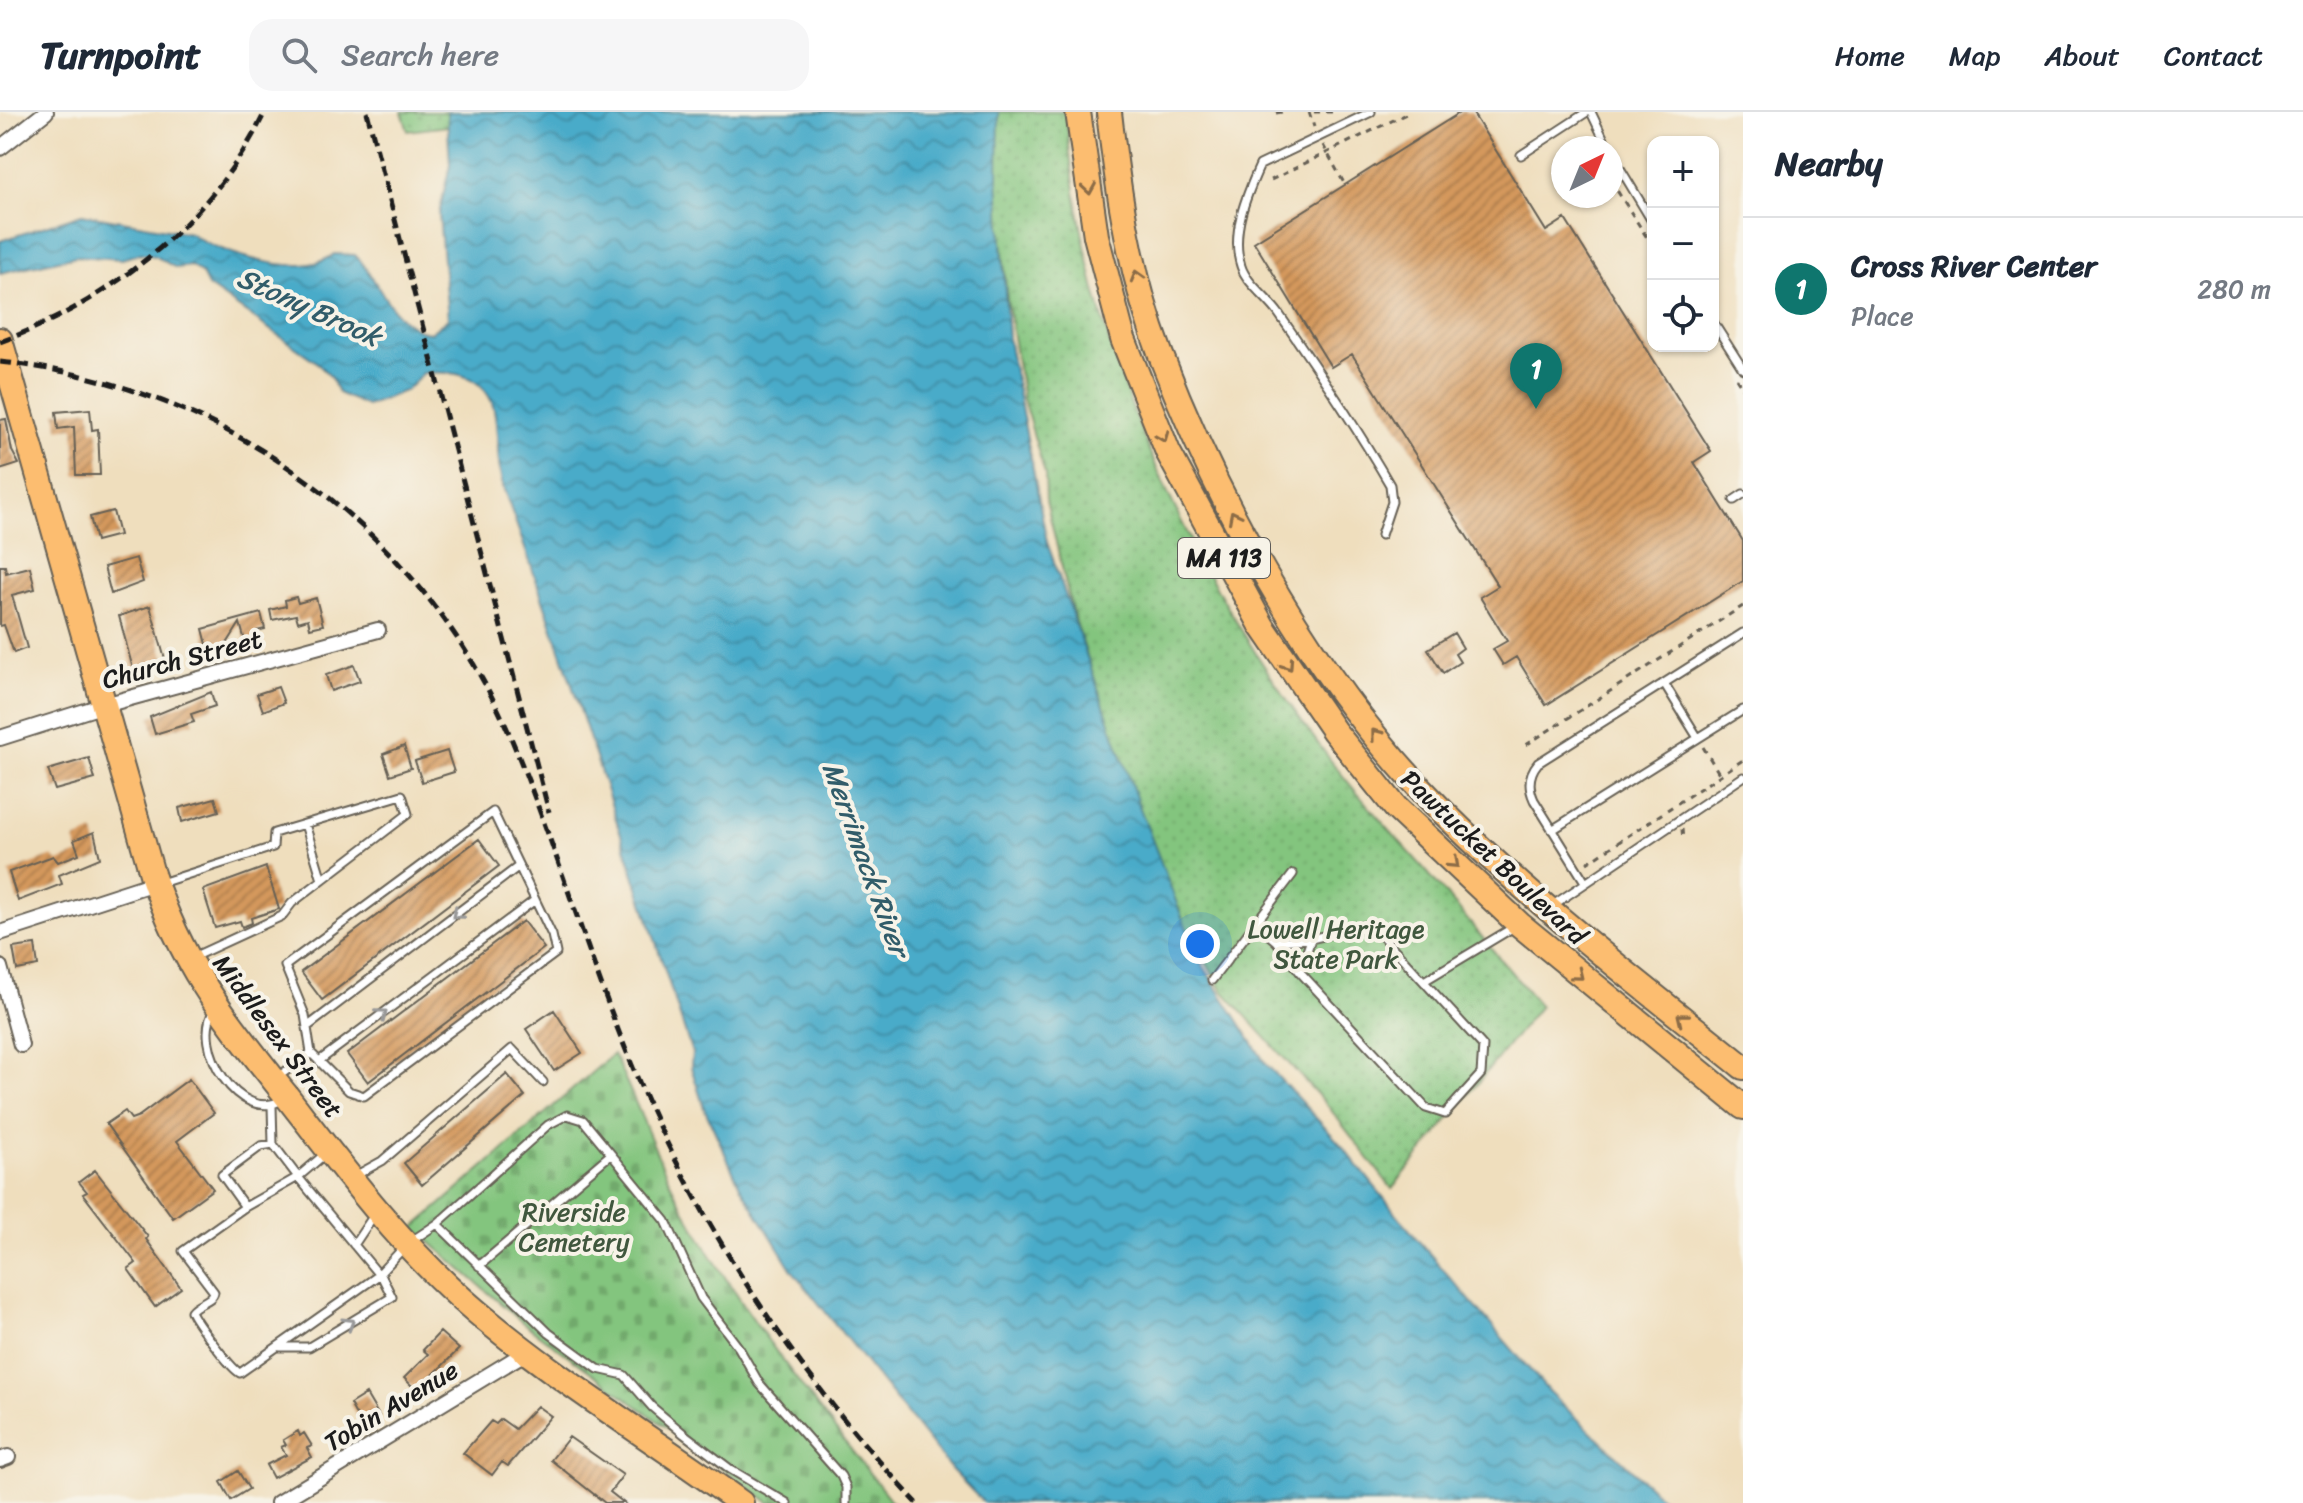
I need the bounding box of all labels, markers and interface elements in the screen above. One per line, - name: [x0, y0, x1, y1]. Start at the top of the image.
- search box: [249, 19, 809, 91]
- text: Turnpoint: [40, 22, 201, 89]
- text: Search here: [341, 28, 499, 82]
- text: Home: [1835, 31, 1905, 80]
- text: Map: [1949, 31, 2000, 80]
- text: About: [2044, 31, 2120, 80]
- text: Contact: [2164, 31, 2263, 80]
- icon: search: [277, 33, 321, 77]
- text: Nearby: [1775, 134, 1883, 194]
- north arrow: [1551, 136, 1623, 208]
- map controls: [1647, 136, 1719, 352]
- button: +: [1647, 136, 1719, 208]
- one-way arrow: [1080, 182, 1097, 196]
- button: −: [1647, 208, 1719, 280]
- text: Cross River Center: [1851, 239, 2097, 293]
- water label: Stony Brook: [229, 253, 392, 362]
- text: 1: [1795, 266, 1807, 312]
- text: 280 m: [2197, 266, 2271, 312]
- one-way arrow: [1130, 269, 1146, 283]
- button: locate: [1647, 280, 1719, 352]
- text: Place: [1851, 293, 1914, 339]
- pin: 1: [1510, 343, 1562, 409]
- one-way arrow: [1153, 429, 1170, 443]
- one-way arrow: [1229, 510, 1244, 525]
- road number: MA 113: [1178, 538, 1270, 578]
- street label: Church Street: [97, 616, 267, 702]
- one-way arrow: [1278, 656, 1293, 670]
- one-way arrow: [1371, 729, 1386, 743]
- water label: Merrimack River: [808, 755, 926, 968]
- street label: Pawtucket Boulevard: [1390, 757, 1600, 958]
- one-way arrow: [1445, 854, 1460, 868]
- one-way arrow: [451, 904, 466, 918]
- park label: Lowell Heritage State Park: [1248, 906, 1425, 982]
- your location: [1180, 924, 1220, 964]
- street label: Middlesex Street: [200, 944, 356, 1128]
- one-way arrow: [1569, 965, 1584, 979]
- one-way arrow: [373, 1010, 387, 1024]
- one-way arrow: [1677, 1013, 1691, 1028]
- park label: Riverside Cemetery: [519, 1189, 630, 1265]
- one-way arrow: [340, 1317, 355, 1333]
- street label: Tobin Avenue: [315, 1348, 467, 1464]

